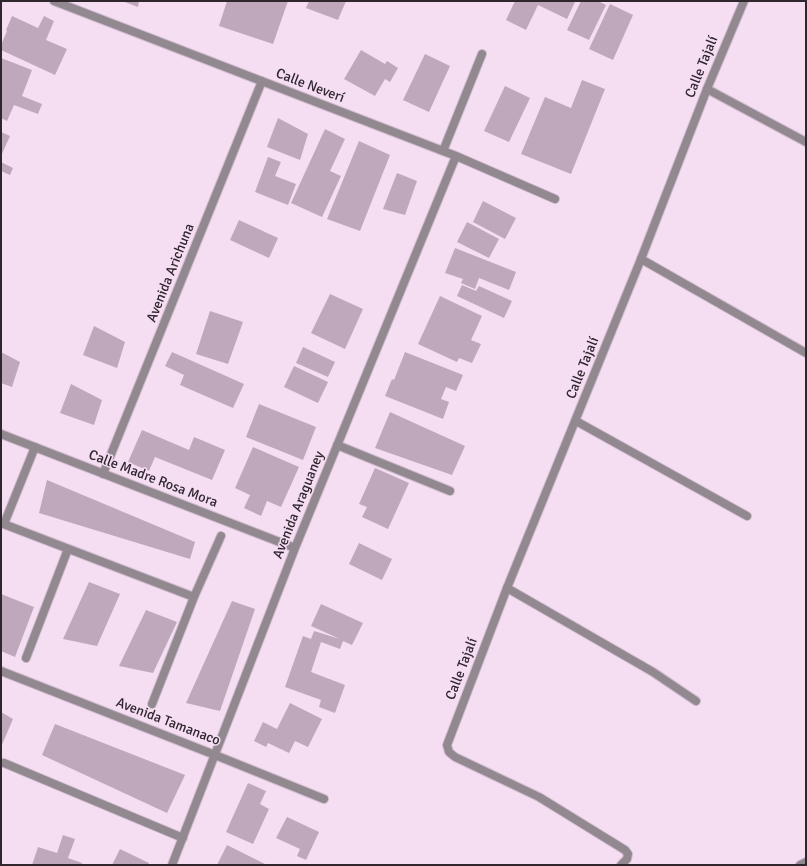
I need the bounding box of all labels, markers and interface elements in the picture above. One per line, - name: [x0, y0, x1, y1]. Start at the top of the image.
- street label: Calle Tajalí: [682, 34, 722, 100]
- street label: Calle Neverí: [273, 65, 347, 107]
- street label: Avenida Arichuna: [144, 221, 198, 325]
- street label: Calle Tajalí: [563, 335, 603, 401]
- street label: Calle Madre Rosa Mora: [86, 447, 220, 511]
- street label: Avenida Araguaney: [270, 449, 328, 561]
- street label: Calle Tajalí: [442, 636, 482, 702]
- street label: Avenida Tamanaco: [114, 694, 222, 750]

